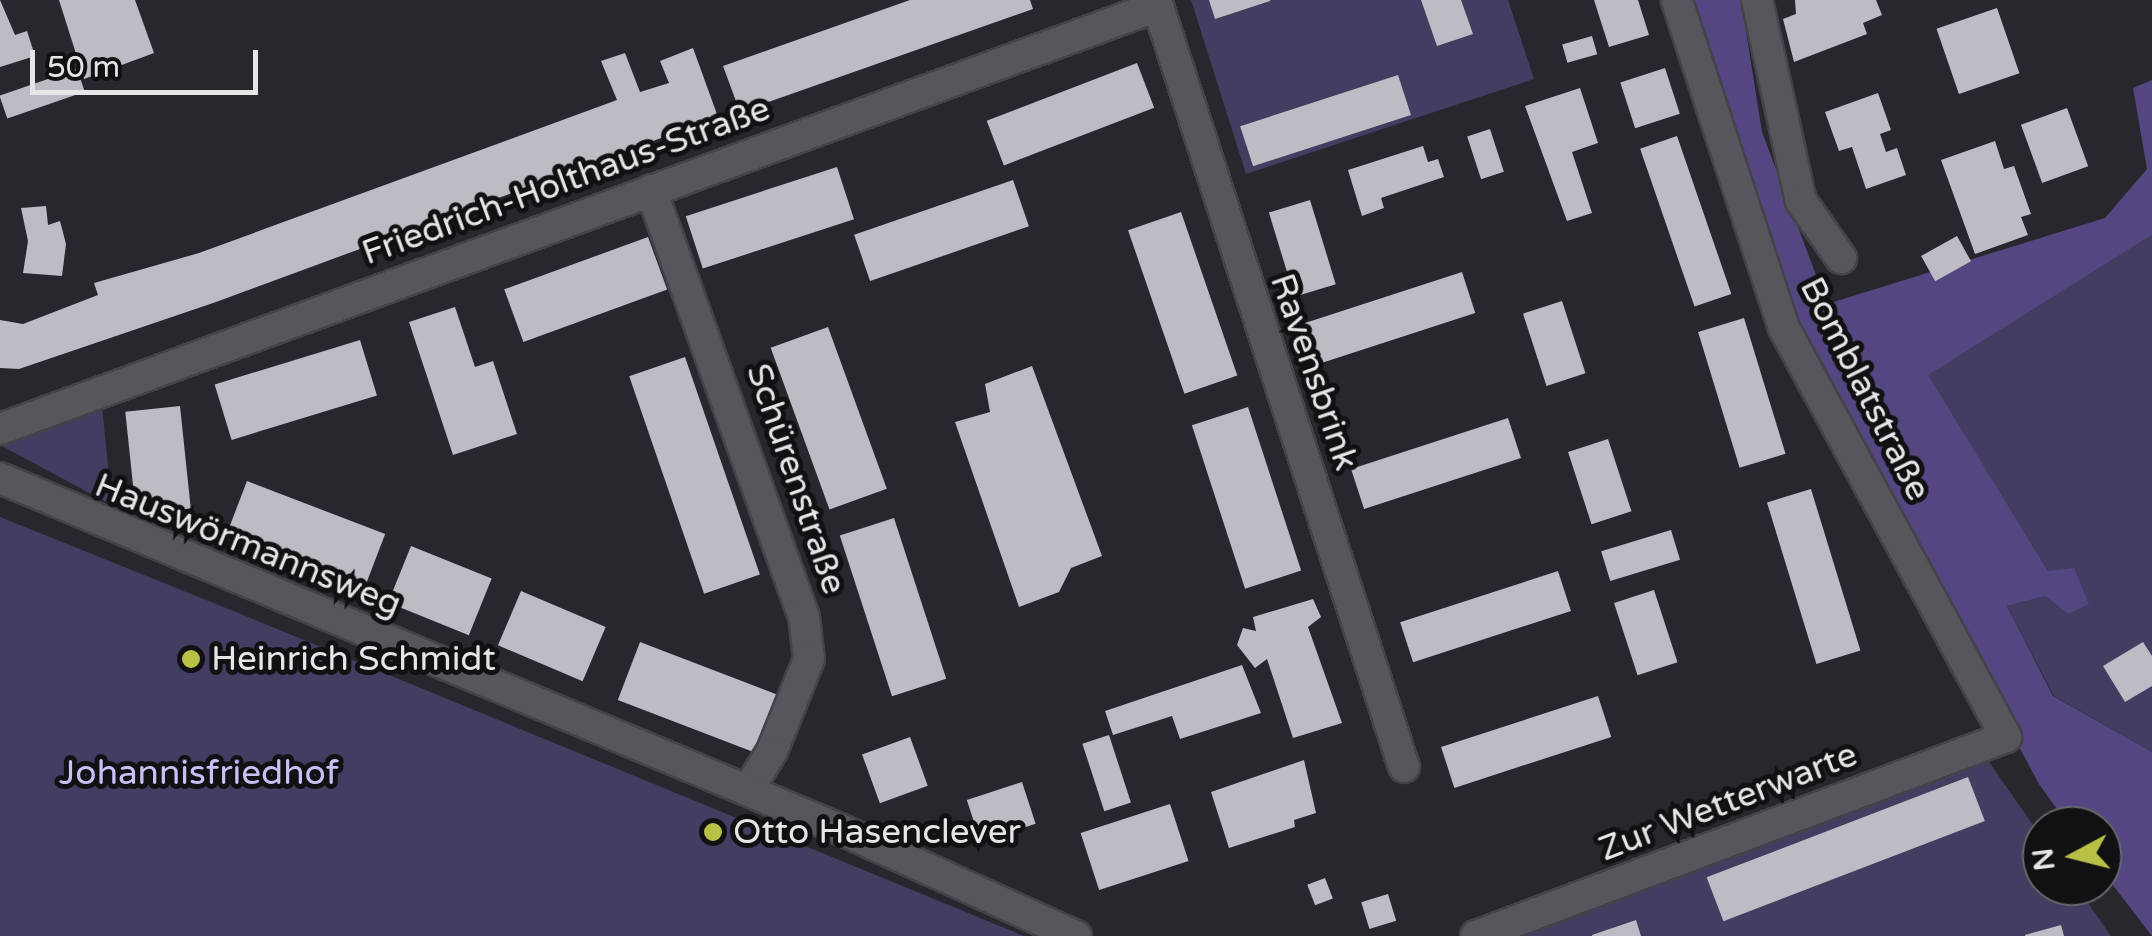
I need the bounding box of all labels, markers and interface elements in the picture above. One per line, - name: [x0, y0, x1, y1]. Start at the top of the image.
- scale bar: [35, 30, 262, 92]
- text: 50 m: [47, 49, 120, 86]
- street label: Friedrich-Holthaus-Straße: [356, 88, 776, 274]
- street label: Ravensbrink: [1261, 268, 1367, 476]
- street label: Bomblatstraße: [1791, 270, 1939, 508]
- street label: Schürenstraße: [737, 358, 855, 600]
- street label: Hauswörmannsweg: [89, 464, 407, 626]
- place label: Heinrich Schmidt: [211, 638, 496, 680]
- marker: Heinrich Schmidt: [180, 648, 202, 670]
- street label: Zur Wetterwarte: [1593, 733, 1863, 871]
- park label: Johannisfriedhof: [59, 752, 339, 794]
- north arrow: [2022, 806, 2122, 906]
- place label: Otto Hasenclever: [733, 811, 1021, 853]
- marker: Otto Hasenclever: [702, 821, 724, 843]
- text: N: [2026, 846, 2062, 873]

